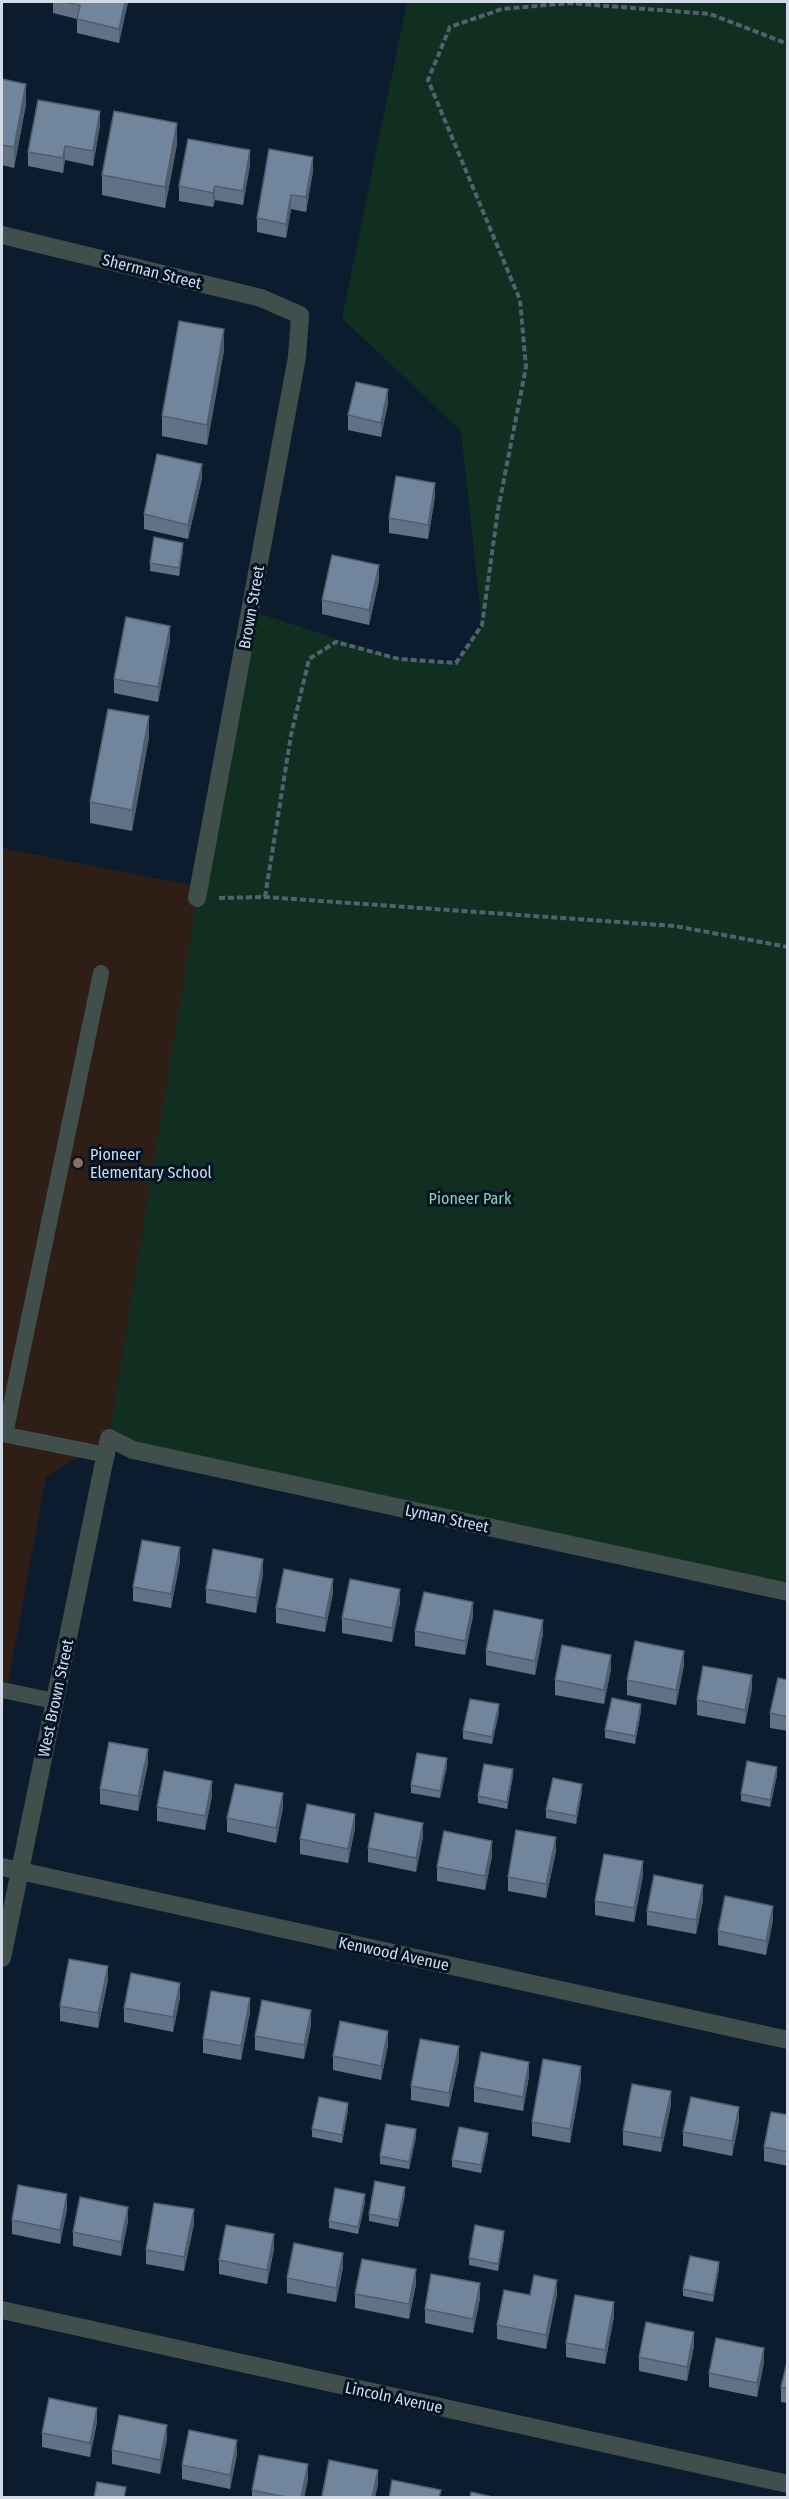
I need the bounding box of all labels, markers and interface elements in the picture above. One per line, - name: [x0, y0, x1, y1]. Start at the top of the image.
- street label: Sherman Street: [100, 250, 204, 293]
- street label: Brown Street: [235, 563, 268, 650]
- place label: Pioneer Elementary School: [90, 1145, 212, 1182]
- marker: Pioneer Elementary School: [71, 1156, 85, 1170]
- park label: Pioneer Park: [429, 1189, 512, 1208]
- street label: Lyman Street: [403, 1500, 491, 1537]
- street label: West Brown Street: [34, 1637, 77, 1759]
- street label: Kenwood Avenue: [337, 1933, 451, 1974]
- street label: Lincoln Avenue: [343, 2378, 444, 2417]

